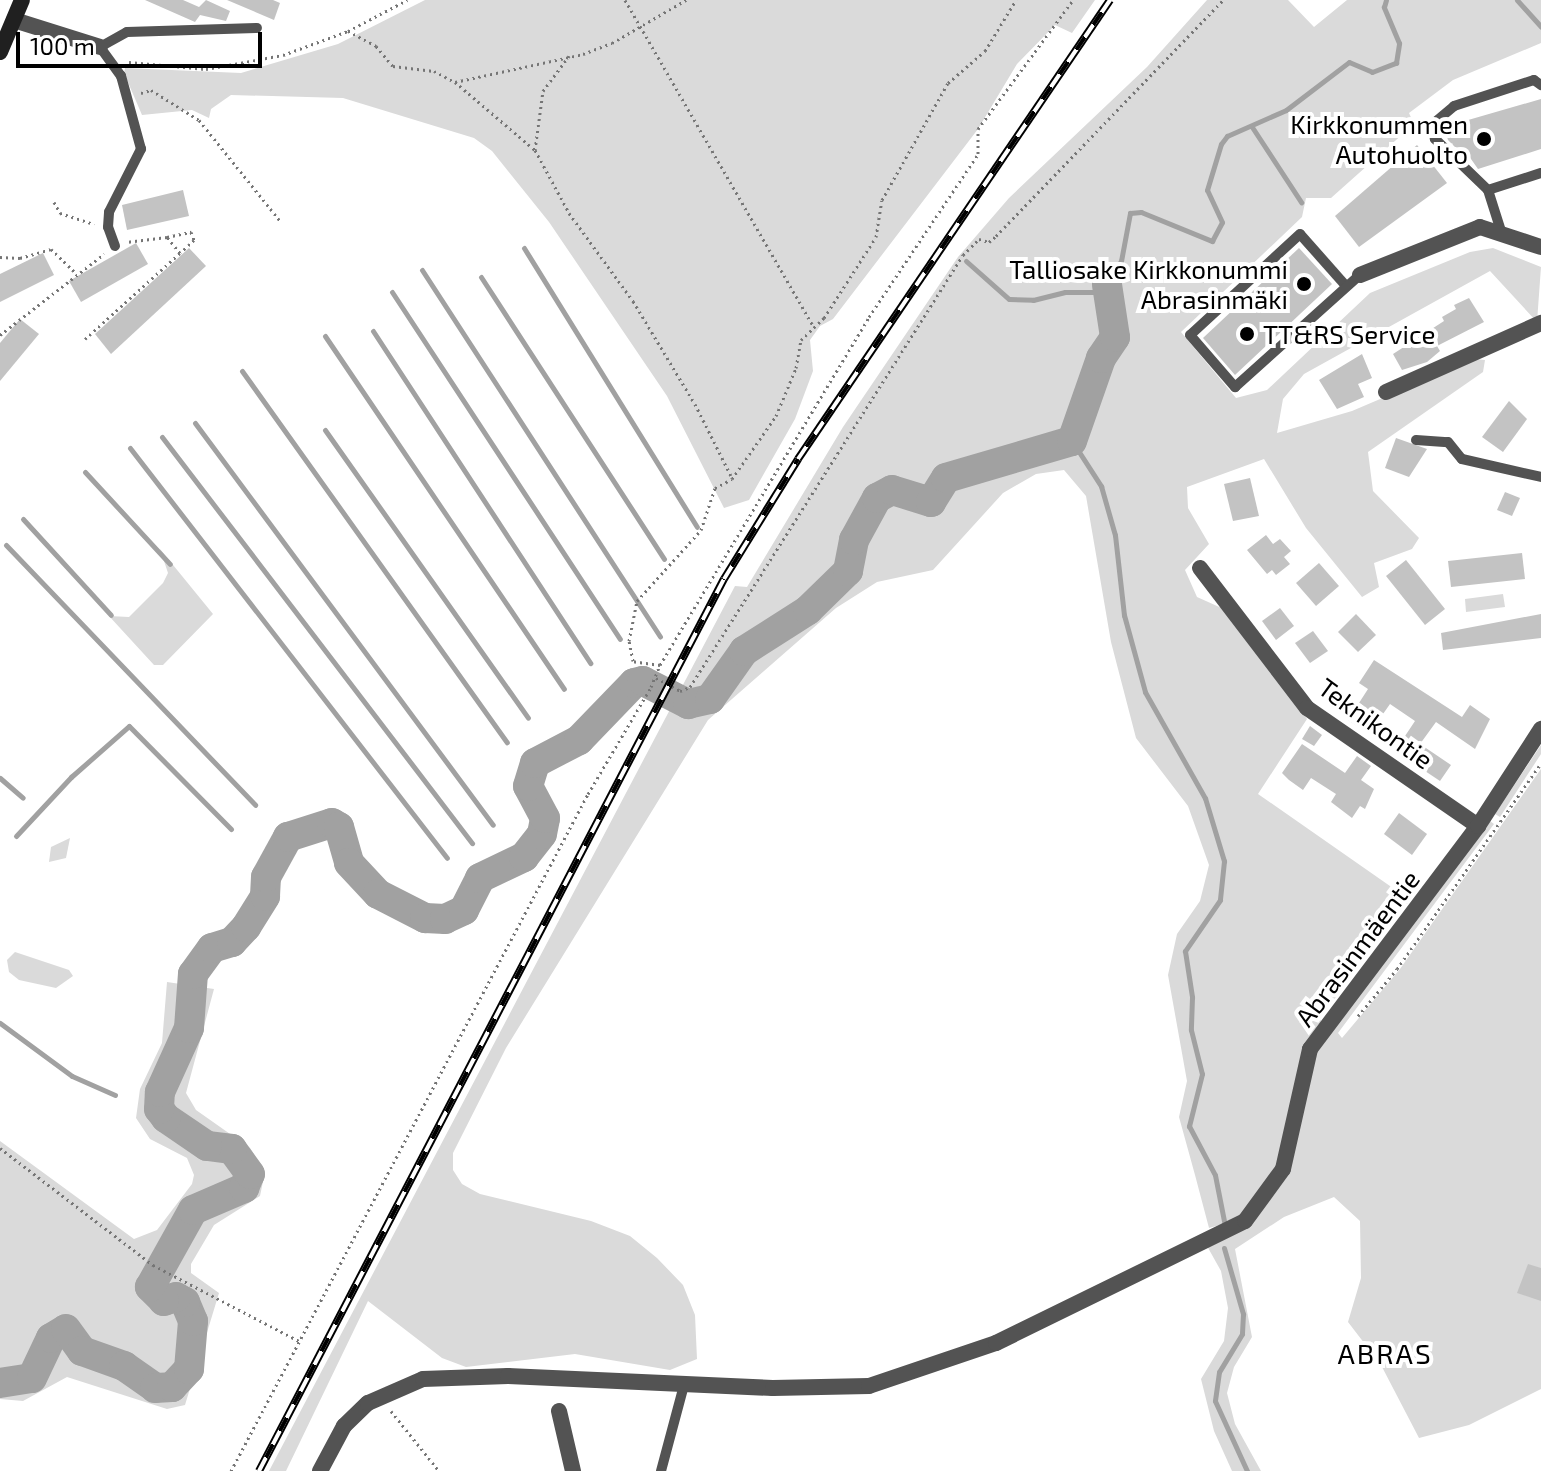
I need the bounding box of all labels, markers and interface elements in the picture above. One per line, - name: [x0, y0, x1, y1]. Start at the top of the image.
- scale bar: [20, 16, 266, 66]
- text: 100 m: [30, 31, 95, 60]
- place label: Kirkkonummen Autohuolto: [1290, 108, 1468, 170]
- marker: Kirkkonummen Autohuolto: [1475, 130, 1493, 148]
- place label: Talliosake Kirkkonummi Abrasinmäki: [1009, 253, 1288, 314]
- marker: Talliosake Kirkkonummi Abrasinmäki: [1295, 275, 1313, 293]
- place label: TT&RS Service: [1263, 318, 1435, 350]
- marker: TT&RS Service: [1238, 325, 1256, 343]
- street label: Teknikontie: [1313, 671, 1439, 775]
- street label: Abrasinmäentie: [1288, 864, 1426, 1032]
- district label: ABRAS: [1337, 1336, 1433, 1370]

